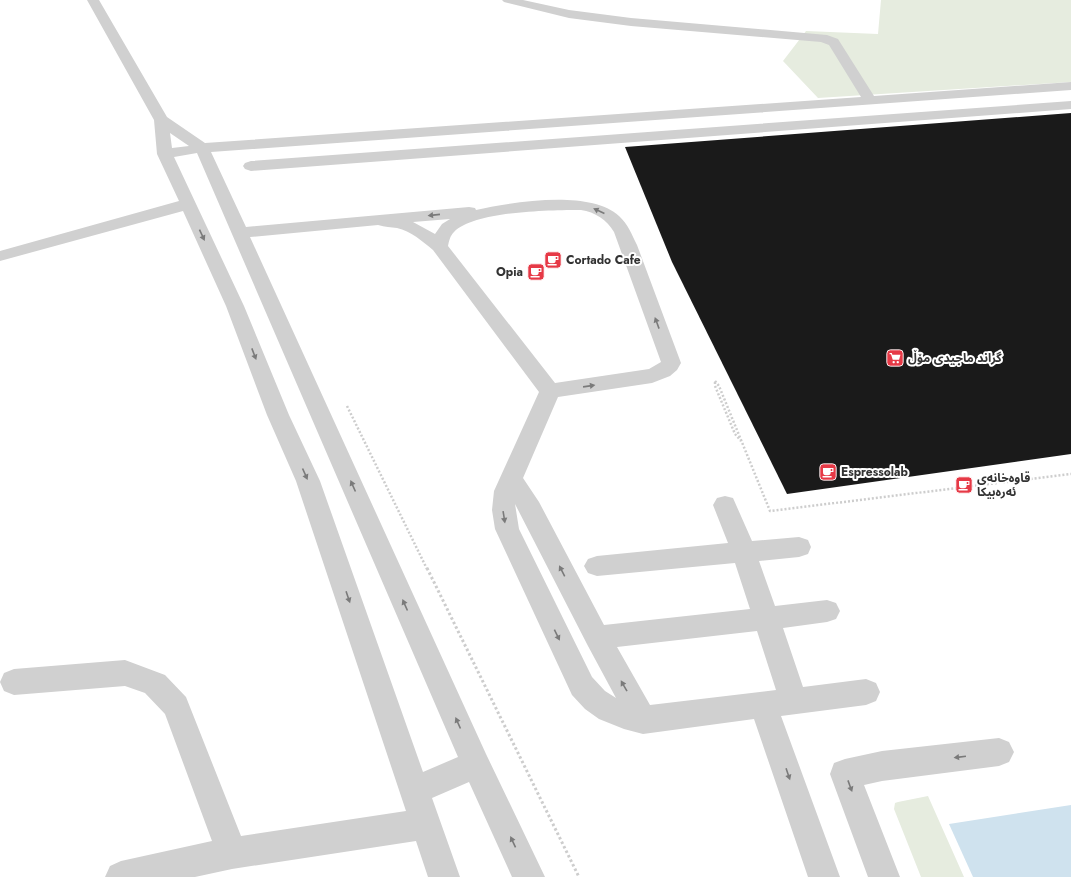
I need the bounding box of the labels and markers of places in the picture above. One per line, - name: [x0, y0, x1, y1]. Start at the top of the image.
- cafe icon: Cortado Cafe: [543, 250, 563, 270]
- place label: Cortado Cafe: [566, 251, 641, 269]
- cafe icon: Opia: [526, 262, 546, 282]
- place label: Opia: [496, 263, 523, 281]
- supermarket icon: گراند ماجیدی مۆڵ: [885, 348, 905, 368]
- place label: گراند ماجیدی مۆڵ: [908, 349, 1002, 367]
- cafe icon: Espressolab: [818, 462, 838, 482]
- place label: Espressolab: [841, 463, 908, 481]
- place label: قاوەخانەی ئەرەبیکا: [977, 469, 1030, 501]
- cafe icon: قاوەخانەی ئەرەبیکا: [954, 475, 974, 495]

